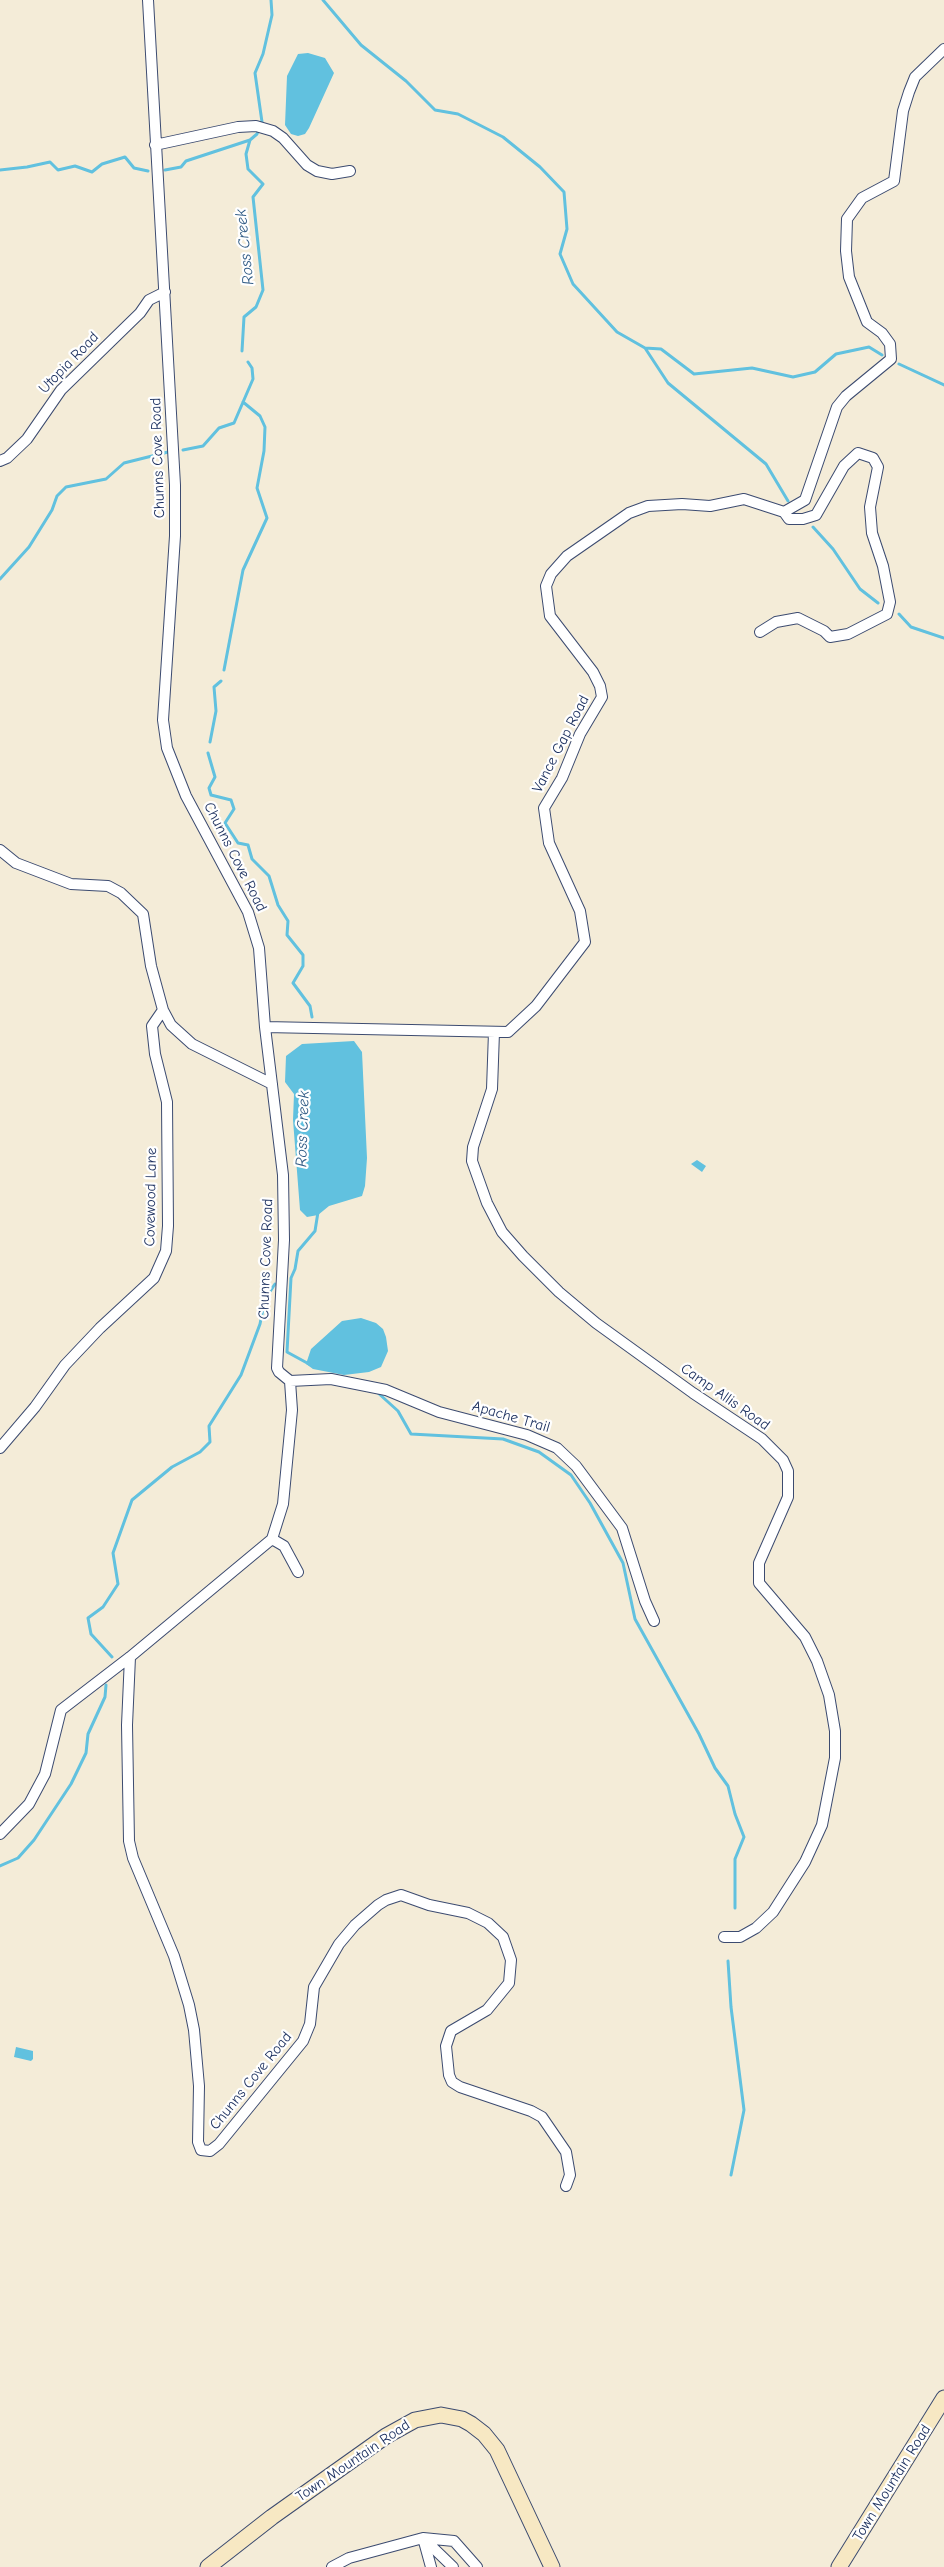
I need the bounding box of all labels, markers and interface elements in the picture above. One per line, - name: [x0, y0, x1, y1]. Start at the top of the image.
- water label: Ross Creek: [231, 208, 259, 286]
- street label: Utopia Road: [35, 328, 103, 398]
- street label: Chunns Cove Road: [147, 397, 169, 519]
- street label: Vance Gap Road: [529, 692, 593, 796]
- street label: Chunns Cove Road: [200, 799, 270, 915]
- water label: Ross Creek: [292, 1091, 314, 1167]
- street label: Covewood Lane: [141, 1147, 161, 1247]
- street label: Chunns Cove Road: [255, 1198, 277, 1320]
- street label: Camp Allis Road: [677, 1360, 773, 1434]
- street label: Apache Trail: [470, 1397, 552, 1437]
- street label: Chunns Cove Road: [206, 2028, 296, 2134]
- street label: Town Mountain Road: [293, 2416, 413, 2506]
- street label: Town Mountain Road: [849, 2422, 935, 2544]

